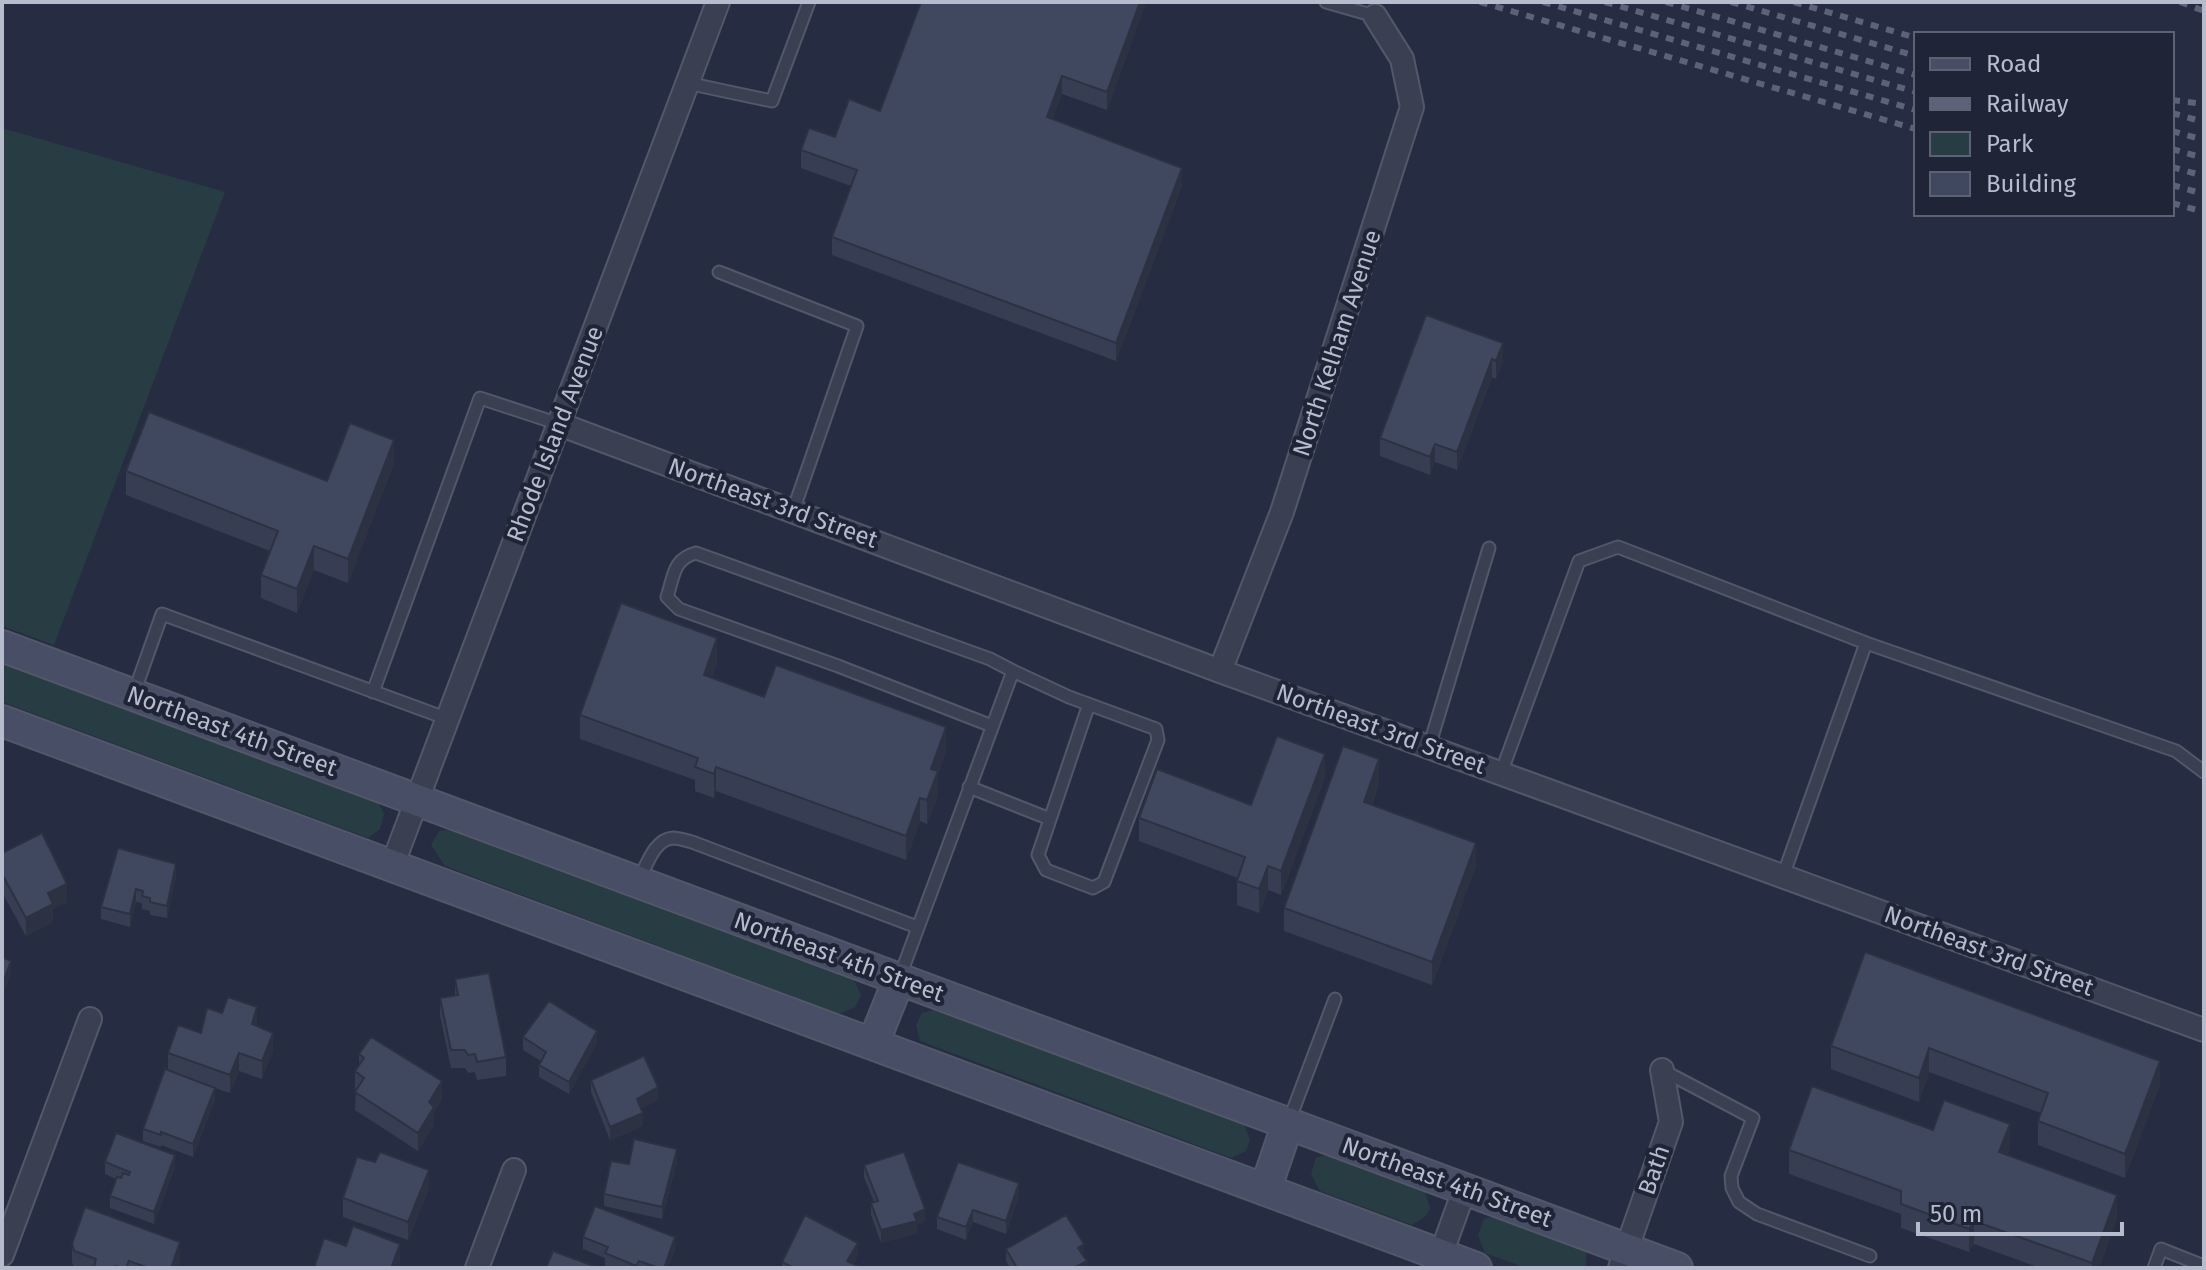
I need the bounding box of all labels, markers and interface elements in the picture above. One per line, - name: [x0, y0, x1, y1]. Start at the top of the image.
- legend: [1914, 32, 2174, 216]
- text: Road: [1986, 50, 2041, 78]
- text: Railway: [1986, 90, 2069, 118]
- text: Park: [1986, 130, 2034, 158]
- text: Building: [1986, 170, 2076, 198]
- street label: North Kelham Avenue: [1287, 226, 1387, 460]
- street label: Rhode Island Avenue: [501, 322, 609, 546]
- street label: Northeast 3rd Street: [665, 452, 882, 554]
- street label: Northeast 3rd Street: [1273, 678, 1490, 780]
- street label: Northeast 4th Street: [123, 680, 341, 782]
- street label: Northeast 3rd Street: [1881, 900, 2098, 1002]
- street label: Northeast 4th Street: [730, 906, 948, 1008]
- street label: Northeast 4th Street: [1338, 1131, 1556, 1233]
- street label: Bath: [1633, 1142, 1675, 1198]
- scale bar: [1918, 1186, 2122, 1236]
- text: 50 m: [1930, 1200, 1982, 1228]

